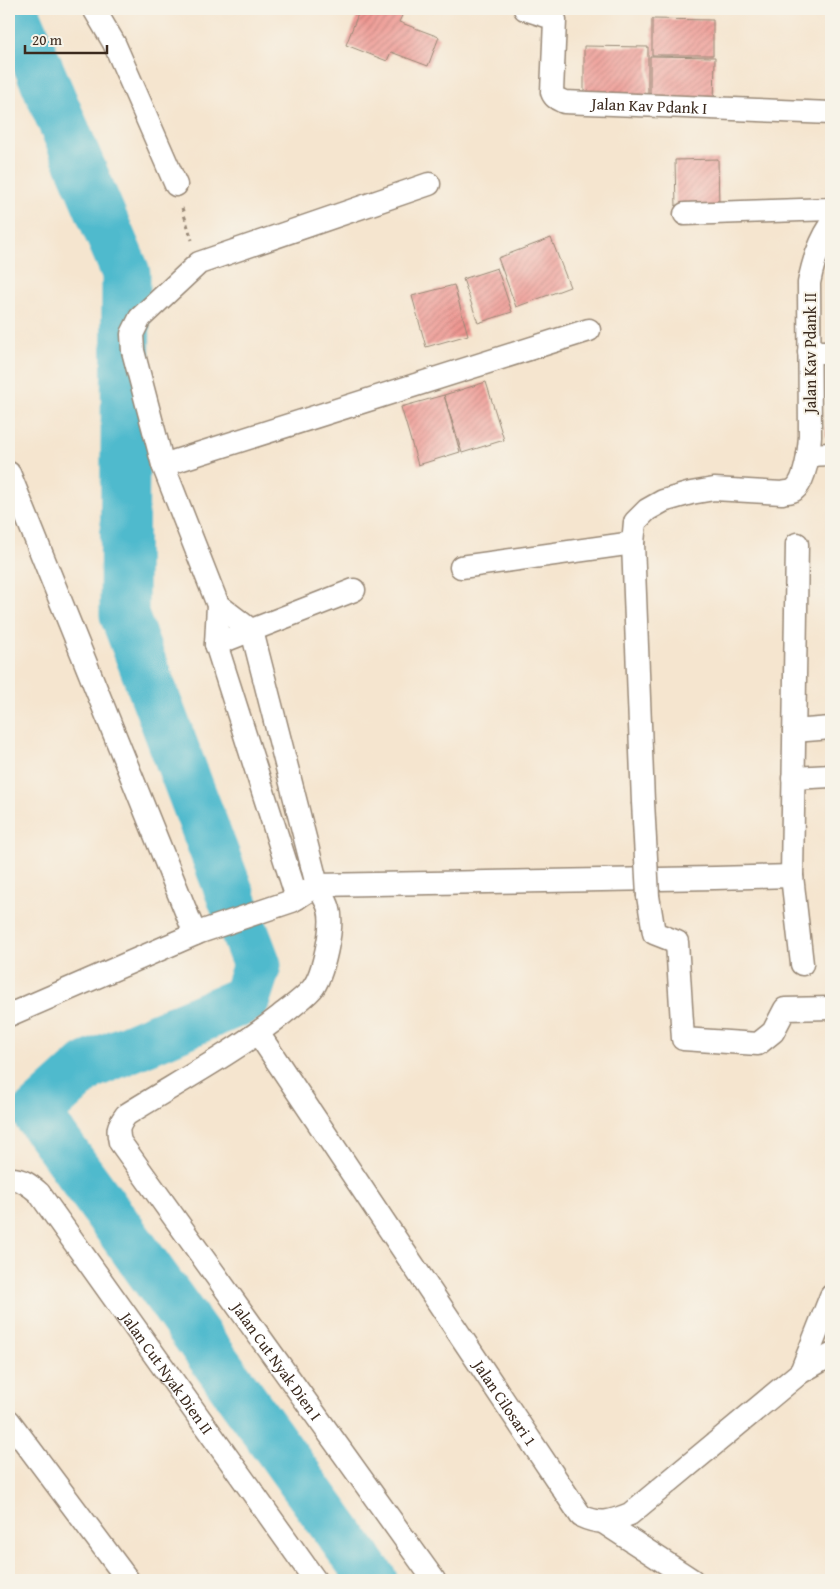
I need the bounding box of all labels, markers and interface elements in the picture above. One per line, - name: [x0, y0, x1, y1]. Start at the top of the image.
- scale bar: [25, 22, 108, 54]
- text: 20 m: [32, 29, 63, 50]
- street label: Jalan Kav Pdank I: [589, 91, 708, 120]
- street label: Jalan Kav Pdank II: [798, 293, 822, 415]
- street label: Jalan Cut Nyak Dien I: [225, 1296, 328, 1425]
- street label: Jalan Cut Nyak Dien II: [114, 1305, 219, 1439]
- street label: Jalan Cilosari 1: [467, 1353, 543, 1451]

